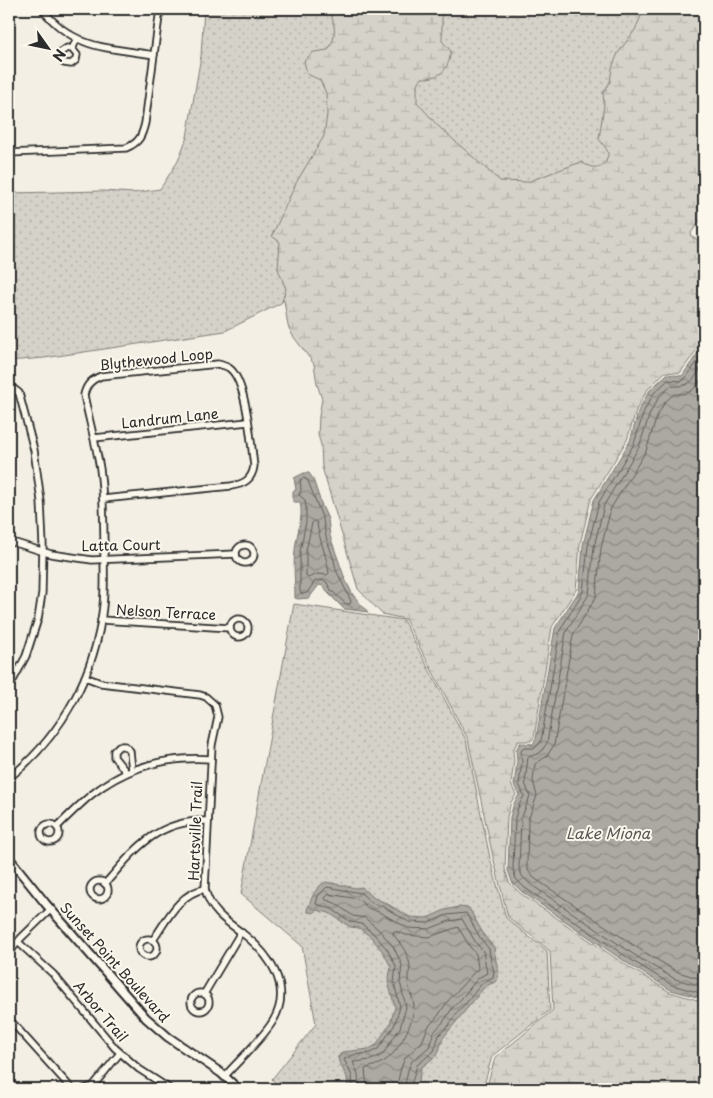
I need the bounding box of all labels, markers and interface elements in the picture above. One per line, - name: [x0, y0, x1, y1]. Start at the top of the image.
- north arrow: [22, 22, 72, 72]
- text: N: [47, 45, 71, 66]
- street label: Blythewood Loop: [98, 343, 214, 375]
- street label: Landrum Lane: [120, 402, 220, 434]
- street label: Latta Court: [81, 534, 161, 556]
- street label: Nelson Terrace: [115, 599, 217, 625]
- street label: Hartsville Trail: [183, 781, 207, 881]
- water label: Lake Miona: [566, 821, 651, 844]
- street label: Sunset Point Boulevard: [55, 897, 175, 1027]
- street label: Arbor Trail: [69, 976, 133, 1046]

